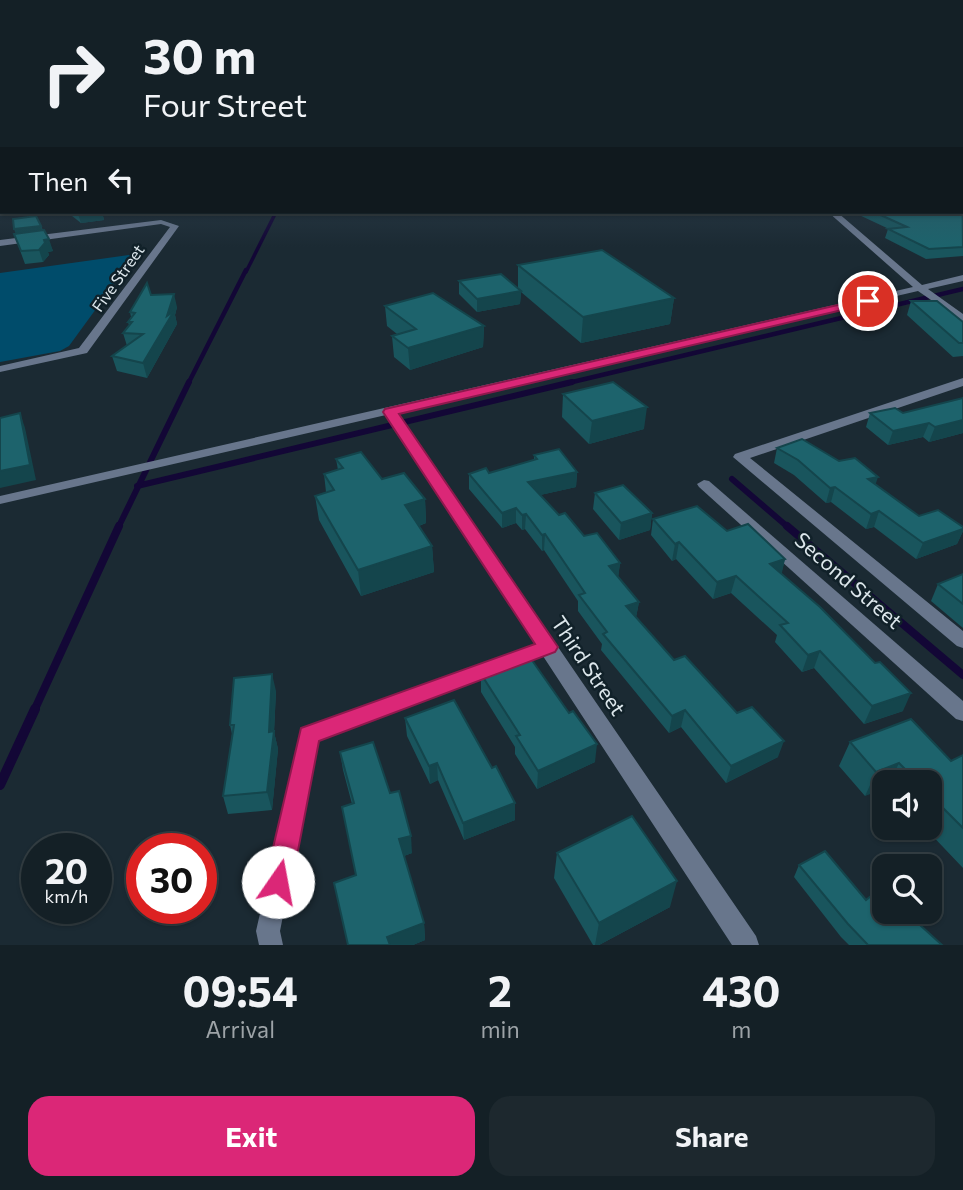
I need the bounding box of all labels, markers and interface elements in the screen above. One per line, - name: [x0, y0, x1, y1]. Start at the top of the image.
- text: 30 m: [143, 24, 256, 84]
- icon: right: [28, 28, 119, 119]
- text: Four Street: [143, 84, 307, 124]
- icon: left: [102, 161, 140, 199]
- text: Then: [28, 165, 88, 196]
- street label: Five Street: [87, 240, 148, 315]
- pin: [838, 271, 898, 331]
- icon: arrive: [849, 282, 887, 320]
- street label: Second Street: [790, 527, 908, 633]
- street label: Third Street: [547, 611, 632, 720]
- map controls: [872, 770, 942, 924]
- button: sound: [872, 770, 942, 840]
- speed limit sign: 30: [126, 833, 217, 924]
- position arrow: [241, 845, 315, 919]
- text: 20: [45, 848, 88, 891]
- button: search: [872, 854, 942, 924]
- text: km/h: [45, 885, 88, 907]
- text: 09:54: [183, 964, 298, 1016]
- text: 2: [488, 964, 512, 1016]
- text: 430: [702, 964, 780, 1016]
- text: Arrival: [205, 1015, 275, 1043]
- text: min: [480, 1015, 520, 1043]
- text: m: [731, 1015, 751, 1043]
- button: Exit: [28, 1096, 475, 1176]
- button: Share: [489, 1096, 935, 1176]

